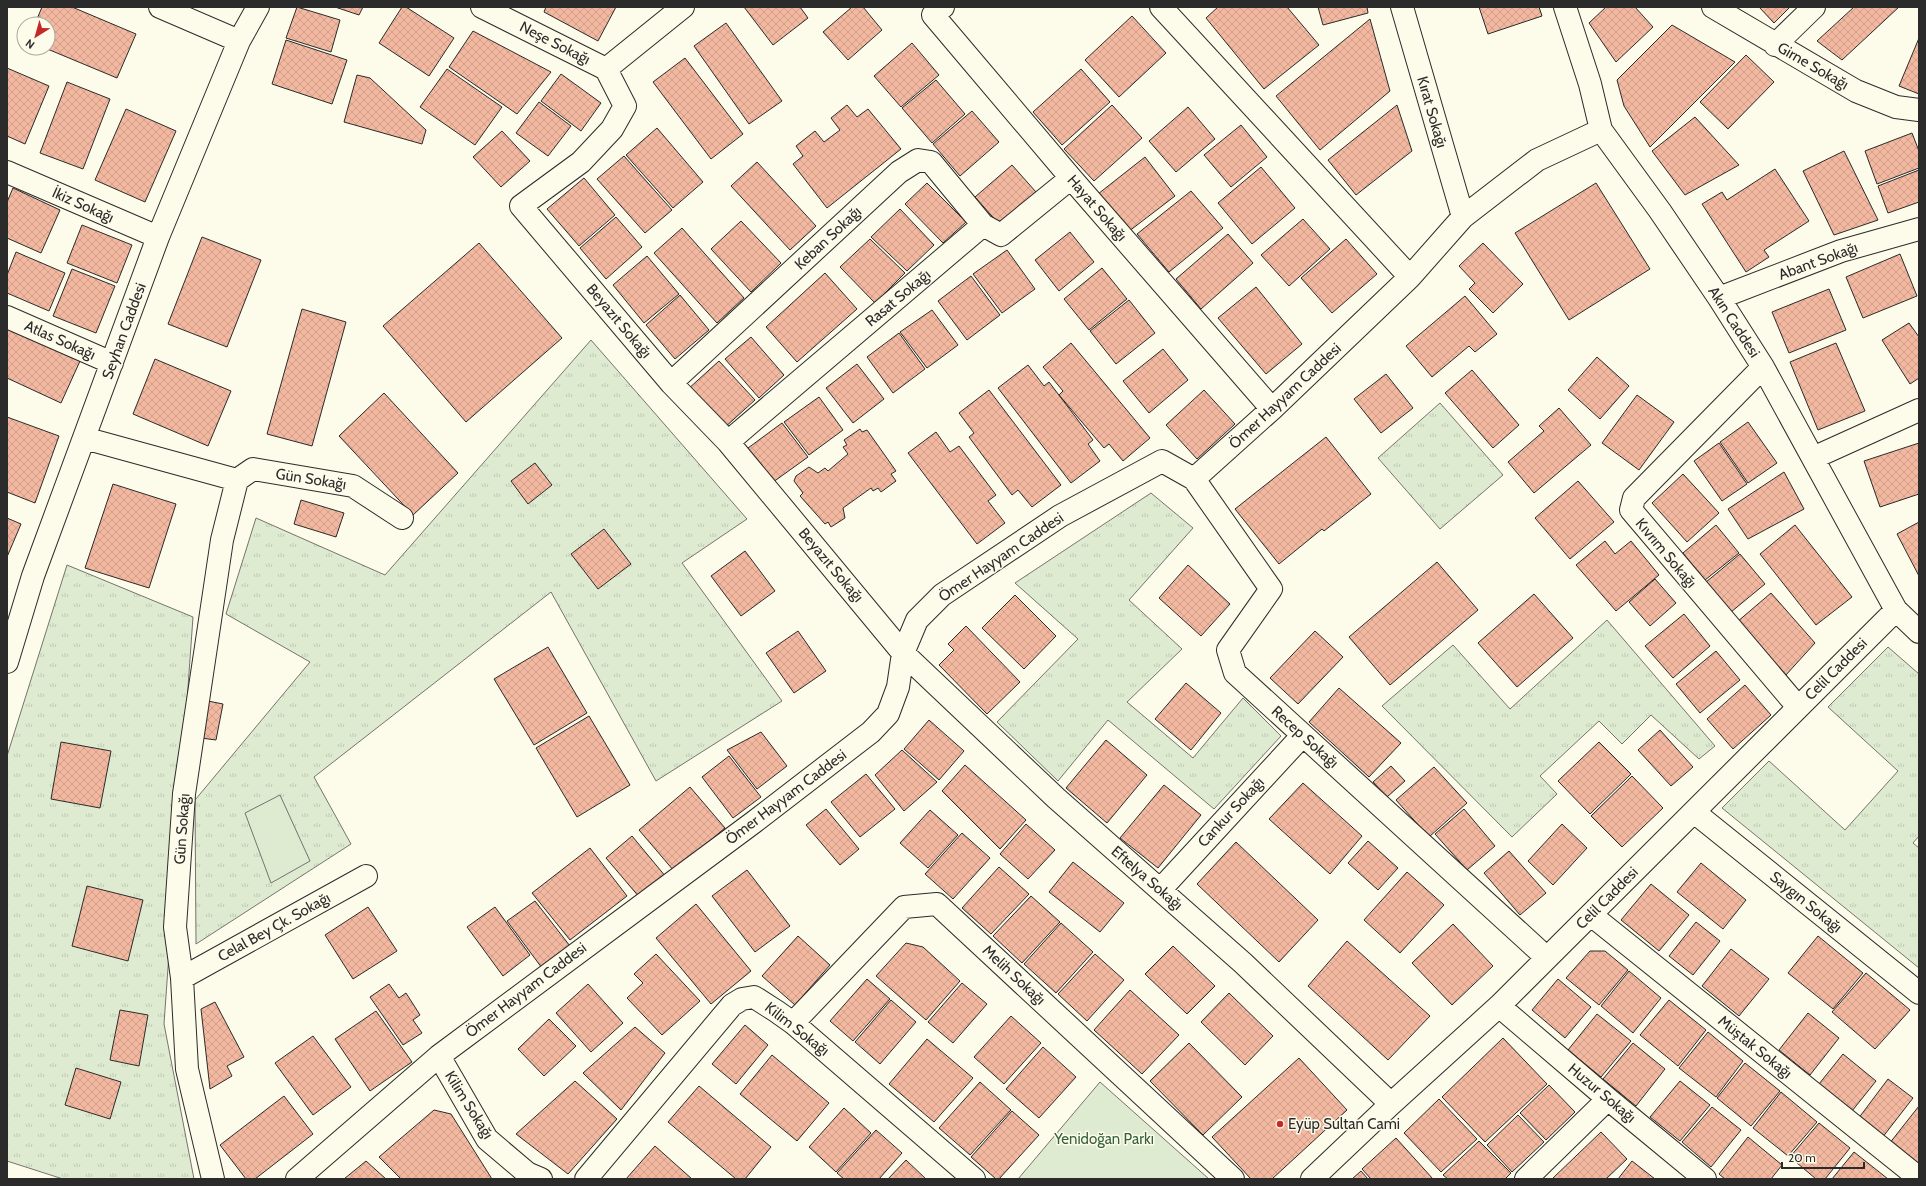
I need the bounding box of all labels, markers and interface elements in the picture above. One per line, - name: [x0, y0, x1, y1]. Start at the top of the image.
- north arrow: [16, 16, 56, 56]
- street label: Neşe Sokağı: [517, 18, 593, 68]
- text: N: [23, 36, 37, 52]
- street label: Girne Sokağı: [1774, 38, 1852, 94]
- street label: Kırat Sokağı: [1413, 74, 1451, 150]
- street label: Hayat Sokağı: [1063, 171, 1131, 245]
- street label: İkiz Sokağı: [49, 183, 117, 227]
- street label: Keban Sokağı: [791, 203, 865, 273]
- street label: Abant Sokağı: [1776, 238, 1860, 284]
- street label: Rasat Sokağı: [862, 266, 934, 330]
- street label: Seyhan Caddesi: [98, 280, 150, 382]
- street label: Beyazıt Sokağı: [583, 280, 655, 362]
- street label: Akın Caddesi: [1704, 283, 1764, 361]
- street label: Atlas Sokağı: [22, 316, 98, 364]
- street label: Ömer Hayyam Caddesi: [1225, 339, 1345, 453]
- street label: Gün Sokağı: [274, 465, 348, 493]
- street label: Ömer Hayyam Caddesi: [935, 509, 1067, 605]
- street label: Kıvrım Sokağı: [1632, 515, 1700, 591]
- street label: Beyazıt Sokağı: [795, 524, 867, 606]
- street label: Celil Caddesi: [1801, 634, 1871, 704]
- street label: Recep Sokağı: [1268, 702, 1342, 772]
- street label: Ömer Hayyam Caddesi: [722, 746, 850, 848]
- street label: Cankur Sokağı: [1194, 773, 1268, 851]
- street label: Gün Sokağı: [171, 793, 193, 865]
- street label: Eftelya Sokağı: [1108, 842, 1186, 914]
- street label: Celil Caddesi: [1572, 863, 1642, 933]
- street label: Saygın Sokağı: [1766, 868, 1846, 936]
- street label: Celal Bey Çk. Sokağı: [215, 889, 333, 965]
- street label: Ömer Hayyam Caddesi: [462, 939, 590, 1041]
- street label: Melih Sokağı: [979, 941, 1049, 1009]
- street label: Kilim Sokağı: [761, 998, 833, 1060]
- street label: Müştak Sokağı: [1714, 1012, 1796, 1082]
- street label: Huzur Sokağı: [1564, 1059, 1640, 1127]
- street label: Kilim Sokağı: [441, 1068, 497, 1142]
- place label: Eyüp Sultan Cami: [1288, 1115, 1400, 1133]
- marker: Eyüp Sultan Cami: [1275, 1119, 1285, 1129]
- park label: Yenidoğan Parkı: [1053, 1130, 1154, 1148]
- scale bar: [1782, 1144, 1864, 1170]
- text: 20 m: [1788, 1150, 1816, 1165]

